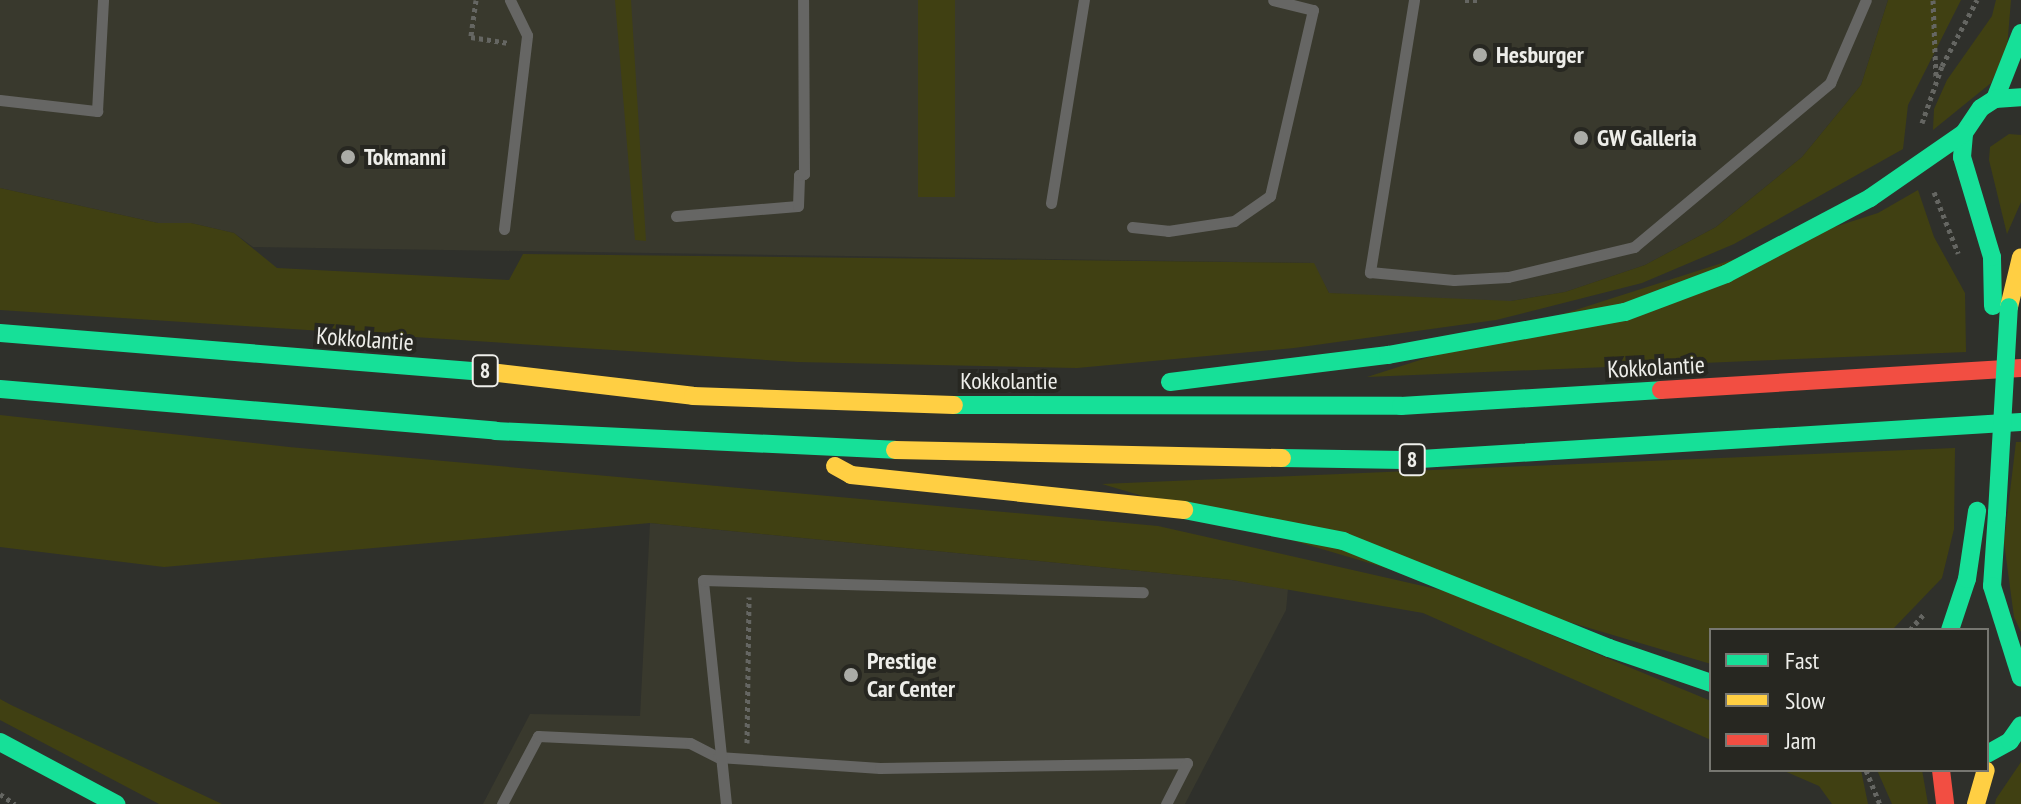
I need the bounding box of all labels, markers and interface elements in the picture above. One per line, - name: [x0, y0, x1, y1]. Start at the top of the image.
- place label: Hesburger: [1496, 41, 1584, 69]
- marker: Hesburger: [1471, 46, 1489, 64]
- place label: GW Galleria: [1597, 124, 1697, 152]
- marker: GW Galleria: [1572, 129, 1590, 147]
- place label: Tokmanni: [364, 143, 446, 171]
- marker: Tokmanni: [339, 148, 357, 166]
- street label: Kokkolantie: [315, 321, 415, 357]
- street label: Kokkolantie: [1607, 350, 1705, 384]
- road number: 8: [471, 353, 499, 389]
- street label: Kokkolantie: [960, 367, 1058, 395]
- road number: 8: [1398, 442, 1426, 478]
- legend: [1709, 628, 1989, 772]
- text: Fast: [1785, 645, 1819, 676]
- place label: Prestige Car Center: [867, 647, 955, 703]
- marker: Prestige Car Center: [842, 666, 860, 684]
- text: Slow: [1785, 685, 1825, 716]
- text: Jam: [1785, 725, 1816, 756]

